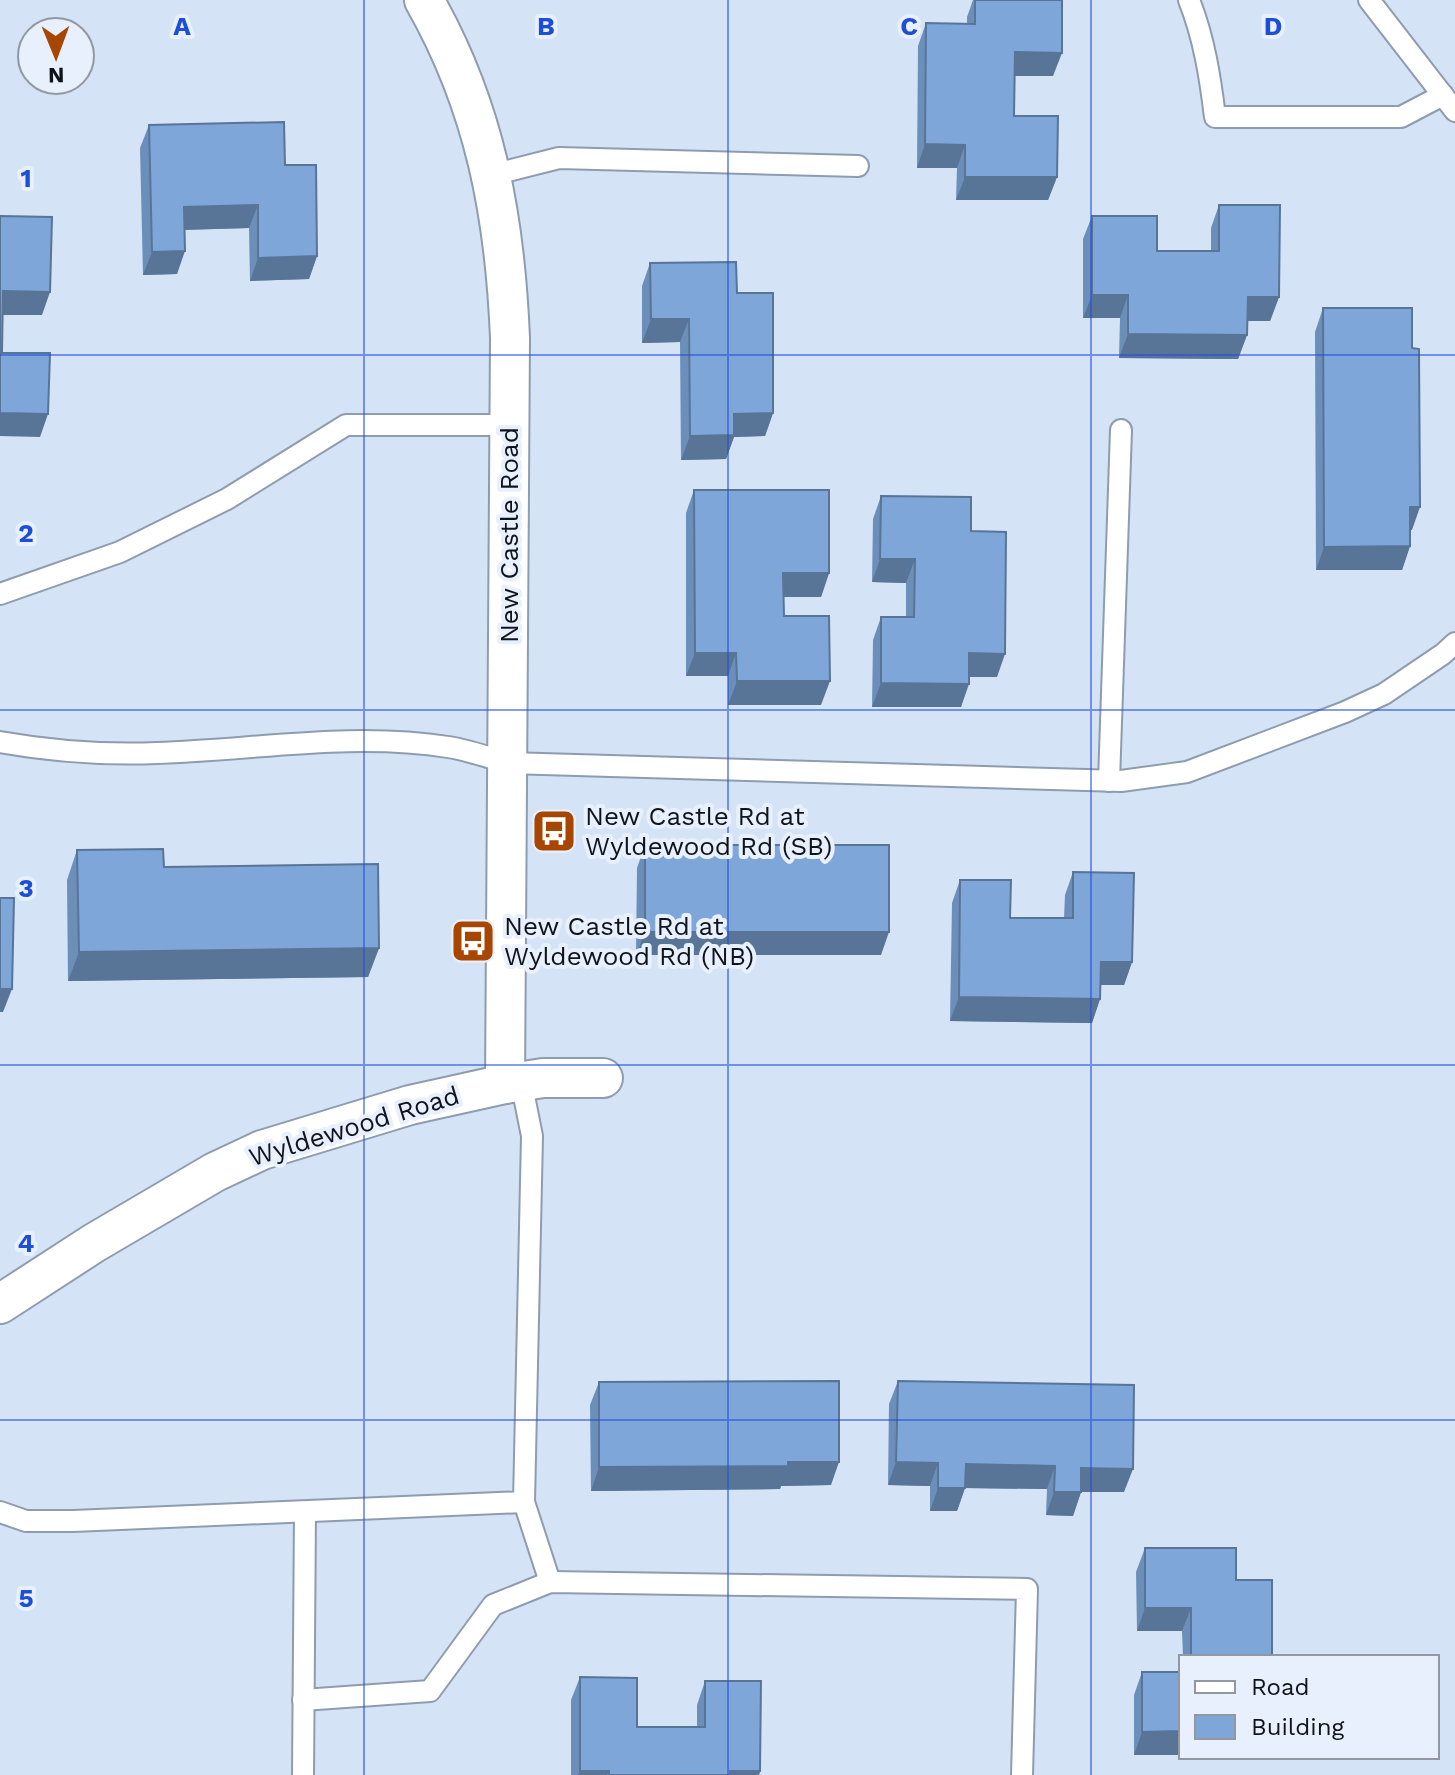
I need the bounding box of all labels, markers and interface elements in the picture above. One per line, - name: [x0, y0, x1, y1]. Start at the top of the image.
- text: A: [173, 11, 191, 41]
- text: B: [537, 11, 555, 41]
- text: C: [900, 11, 918, 41]
- text: D: [1264, 11, 1282, 41]
- north arrow: [16, 16, 96, 96]
- text: N: [48, 63, 65, 88]
- text: 1: [20, 163, 32, 193]
- street label: New Castle Road: [494, 427, 524, 643]
- text: 2: [18, 518, 34, 548]
- place label: New Castle Rd at Wyldewood Rd (SB): [585, 801, 832, 861]
- bus stop icon: New Castle Rd at Wyldewood Rd (SB): [530, 807, 578, 855]
- text: 3: [18, 873, 34, 903]
- place label: New Castle Rd at Wyldewood Rd (NB): [504, 911, 754, 971]
- bus stop icon: New Castle Rd at Wyldewood Rd (NB): [449, 917, 497, 965]
- street label: Wyldewood Road: [245, 1080, 463, 1172]
- text: 4: [18, 1228, 35, 1258]
- text: 5: [18, 1583, 34, 1613]
- legend: [1179, 1655, 1439, 1759]
- text: Road: [1251, 1673, 1310, 1701]
- text: Building: [1251, 1713, 1344, 1741]

